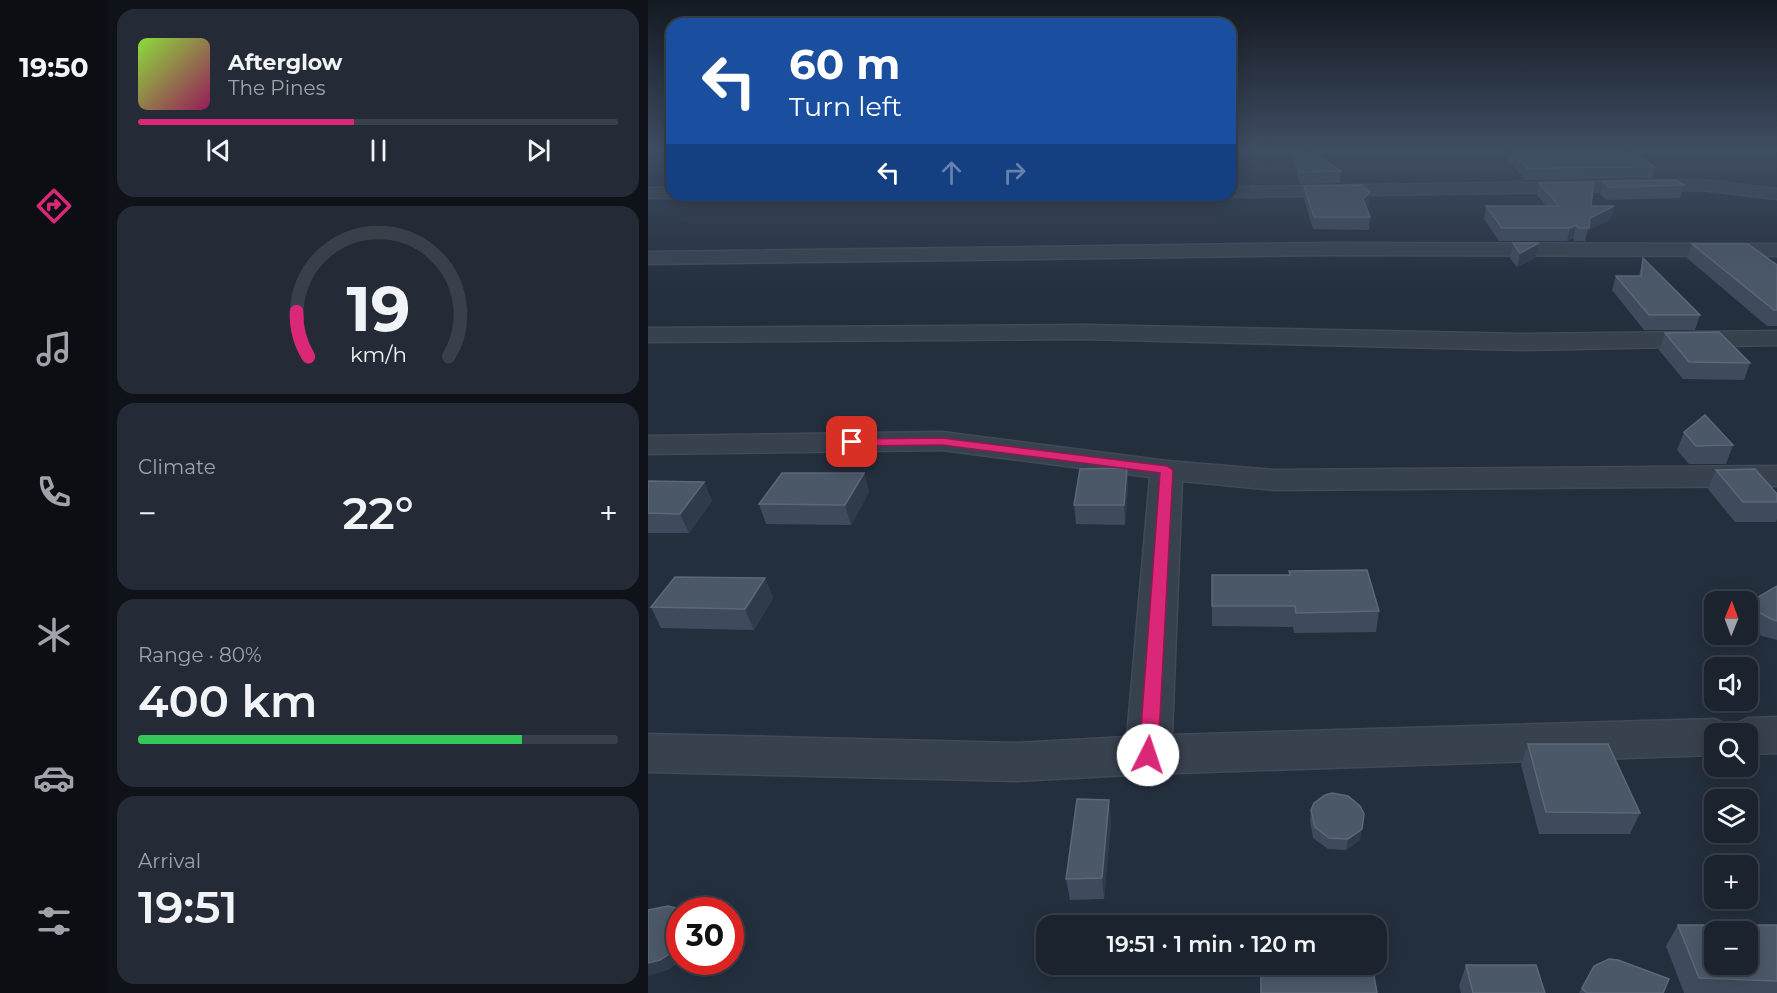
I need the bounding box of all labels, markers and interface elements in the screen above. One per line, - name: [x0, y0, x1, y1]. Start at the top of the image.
- text: 60 m: [789, 38, 900, 90]
- icon: left: [690, 42, 768, 120]
- text: Afterglow: [228, 49, 342, 76]
- text: 19:50: [19, 51, 89, 84]
- text: The Pines: [228, 76, 325, 100]
- text: Turn left: [789, 90, 902, 123]
- icon: previous: [202, 134, 235, 167]
- icon: pause: [362, 134, 395, 167]
- icon: next: [522, 134, 555, 167]
- icon: left: [872, 156, 905, 189]
- icon: ahead: [935, 156, 968, 189]
- icon: right: [998, 156, 1031, 189]
- icon: directions: [33, 185, 75, 227]
- text: 19: [346, 271, 410, 347]
- icon: music: [33, 328, 75, 370]
- text: km/h: [349, 341, 407, 367]
- pin: [826, 416, 877, 467]
- icon: arrive: [835, 425, 868, 458]
- text: Climate: [138, 455, 216, 479]
- icon: phone: [33, 471, 75, 513]
- text: 22°: [342, 485, 414, 540]
- text: −: [138, 493, 157, 533]
- text: +: [599, 493, 618, 533]
- north arrow: [1704, 591, 1758, 645]
- map controls: [1704, 591, 1758, 975]
- icon: climate: [33, 614, 75, 656]
- text: Range · 80%: [138, 643, 262, 667]
- button: sound: [1704, 657, 1758, 711]
- text: 400 km: [138, 673, 317, 728]
- position arrow: [1116, 723, 1180, 787]
- button: search: [1704, 723, 1758, 777]
- icon: car: [33, 757, 75, 799]
- button: layers: [1704, 789, 1758, 843]
- text: Arrival: [138, 849, 201, 873]
- button: +: [1704, 855, 1758, 909]
- text: 19:51: [138, 879, 238, 934]
- speed limit sign: 30: [666, 897, 744, 975]
- icon: filters: [33, 900, 75, 942]
- button: −: [1704, 921, 1758, 975]
- text: 19:51 · 1 min · 120 m: [1107, 931, 1316, 958]

